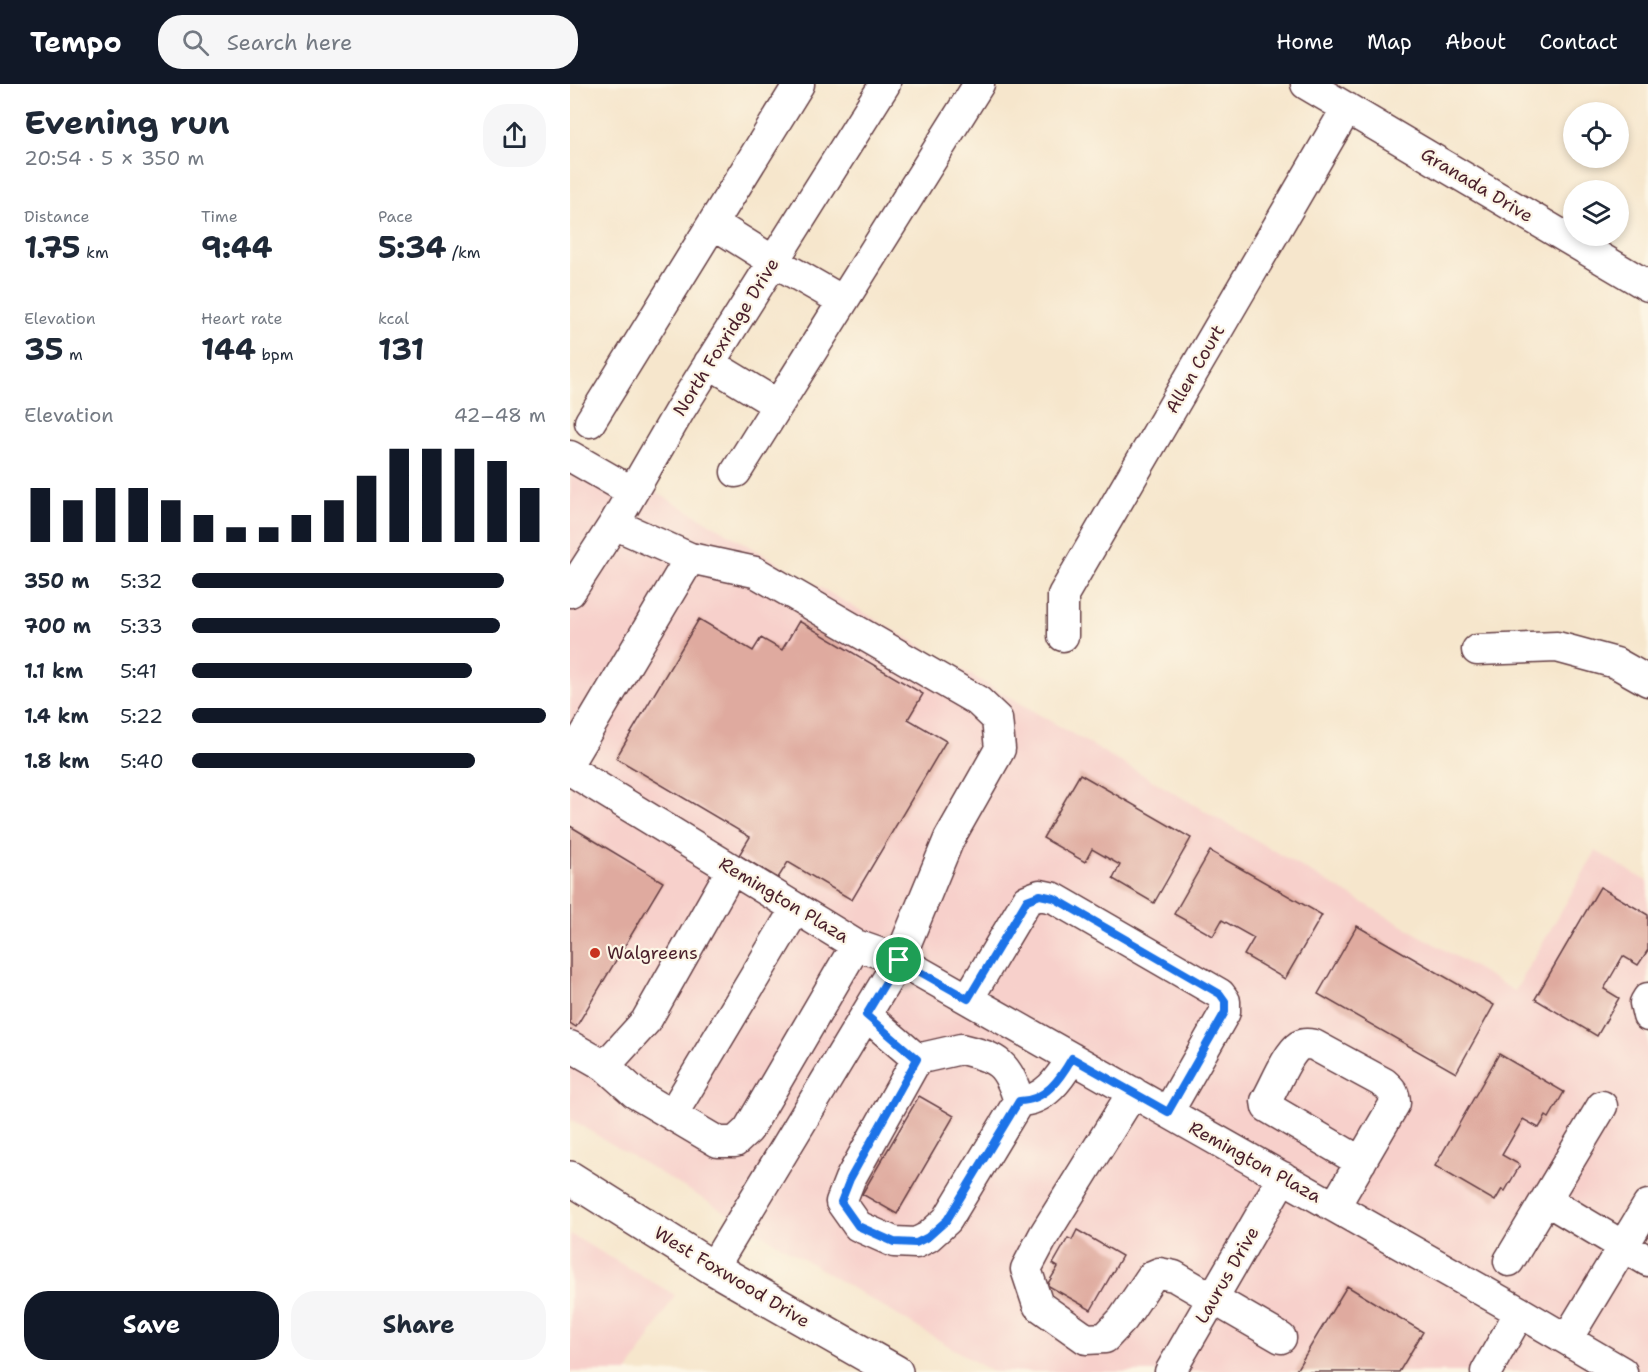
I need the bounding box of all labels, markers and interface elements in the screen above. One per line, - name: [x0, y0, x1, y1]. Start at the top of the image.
- search box: [158, 15, 578, 69]
- text: Tempo: [30, 23, 122, 61]
- icon: search: [179, 26, 212, 59]
- text: Search here: [227, 28, 352, 57]
- text: Home: [1276, 28, 1334, 56]
- text: Map: [1367, 28, 1412, 56]
- text: About: [1445, 28, 1506, 56]
- text: Contact: [1539, 28, 1618, 56]
- text: Evening run: [24, 100, 230, 145]
- map controls: [1563, 102, 1629, 246]
- button: locate: [1563, 102, 1629, 168]
- button: share: [483, 104, 546, 167]
- street label: Granada Drive: [1416, 142, 1538, 228]
- text: 20:54 · 5 × 350 m: [24, 145, 204, 171]
- button: layers: [1563, 180, 1629, 246]
- text: Distance: [24, 206, 90, 227]
- text: Time: [201, 206, 238, 227]
- text: Pace: [378, 206, 413, 227]
- text: 1.75: [24, 227, 81, 268]
- text: 9:44: [201, 227, 273, 268]
- text: 5:34: [378, 227, 446, 268]
- text: km: [81, 242, 109, 263]
- text: /km: [446, 242, 481, 263]
- street label: North Foxridge Drive: [668, 253, 784, 421]
- text: Elevation: [24, 308, 96, 329]
- text: Heart rate: [201, 308, 283, 329]
- text: kcal: [378, 308, 409, 329]
- street label: Allen Court: [1160, 320, 1230, 418]
- text: 35: [24, 329, 64, 370]
- text: 144: [201, 329, 256, 370]
- text: 131: [378, 329, 424, 370]
- text: m: [64, 344, 83, 365]
- text: bpm: [256, 344, 294, 365]
- text: Elevation: [24, 402, 114, 428]
- text: 42–48 m: [454, 402, 546, 428]
- text: 350 m: [24, 568, 89, 594]
- text: 5:32: [120, 568, 163, 594]
- text: 700 m: [24, 613, 91, 639]
- text: 5:33: [120, 613, 163, 639]
- text: 1.1 km: [24, 658, 83, 684]
- text: 5:41: [120, 658, 157, 684]
- text: 1.4 km: [24, 703, 89, 729]
- text: 5:22: [120, 703, 163, 729]
- text: 1.8 km: [24, 748, 90, 774]
- text: 5:40: [120, 748, 164, 774]
- street label: Remington Plaza: [714, 852, 854, 948]
- pin: [873, 934, 924, 985]
- place label: Walgreens: [607, 941, 698, 965]
- icon: arrive: [882, 943, 915, 976]
- marker: Walgreens: [588, 946, 602, 960]
- street label: Remington Plaza: [1185, 1116, 1325, 1208]
- street label: West Foxwood Drive: [650, 1221, 814, 1333]
- street label: Laurus Drive: [1190, 1222, 1264, 1328]
- button: Save: [24, 1291, 279, 1360]
- button: Share: [291, 1291, 546, 1360]

